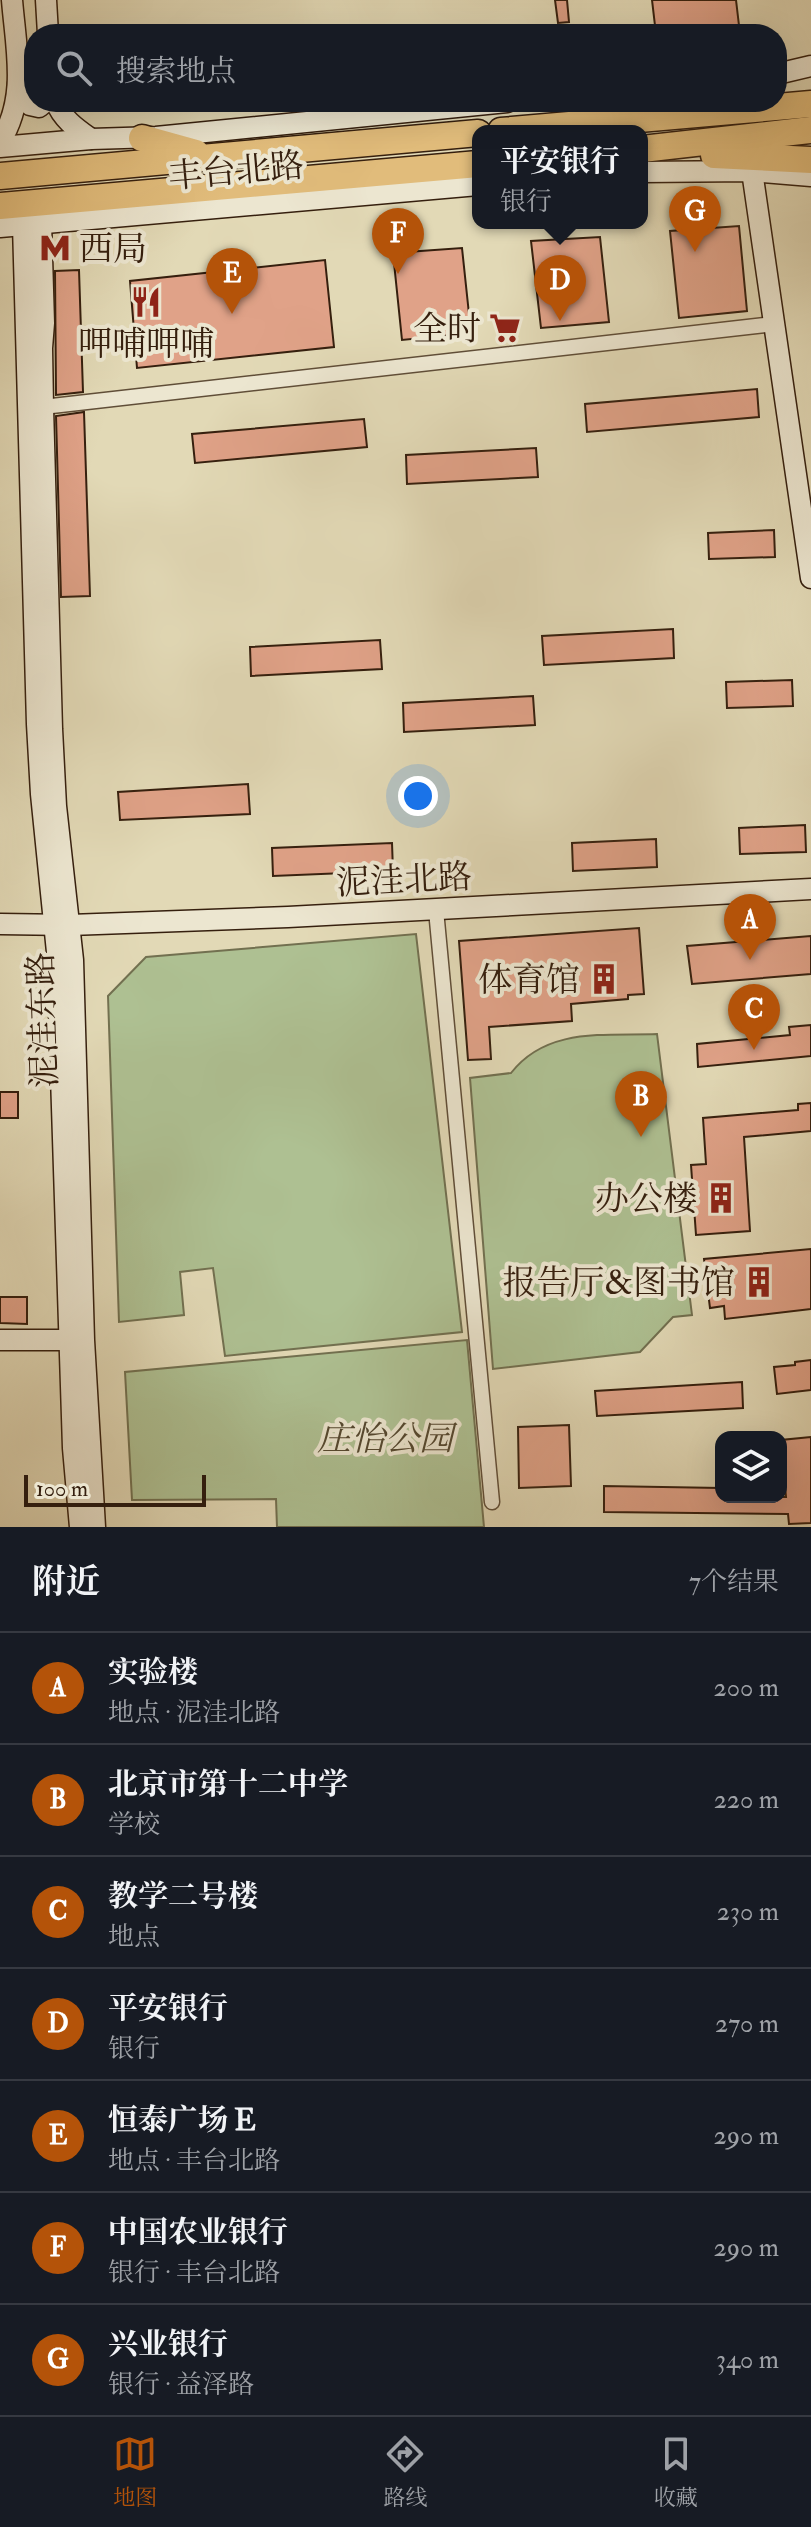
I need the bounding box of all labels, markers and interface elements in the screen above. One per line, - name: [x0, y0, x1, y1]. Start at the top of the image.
- search box: [24, 24, 787, 112]
- icon: search: [52, 46, 96, 90]
- text: 搜索地点: [116, 53, 236, 90]
- popup: [472, 125, 648, 229]
- text: 平安银行: [500, 143, 620, 180]
- street label: 丰台北路: [167, 144, 306, 199]
- text: 银行: [500, 186, 552, 218]
- pin: G: [669, 186, 721, 252]
- pin: F: [372, 208, 424, 274]
- place label: 西局: [79, 228, 147, 271]
- metro station icon: 西局: [38, 231, 72, 265]
- pin: E: [206, 248, 258, 314]
- pin: D: [534, 255, 586, 321]
- restaurant icon: 呷哺呷哺: [129, 285, 163, 319]
- place label: 全时: [413, 308, 481, 351]
- supermarket icon: 全时: [488, 311, 522, 345]
- place label: 呷哺呷哺: [78, 323, 214, 366]
- your location: [398, 776, 438, 816]
- street label: 泥洼北路: [335, 855, 473, 906]
- pin: A: [724, 894, 776, 960]
- street label: 泥洼东路: [20, 951, 67, 1089]
- place label: 体育馆: [478, 959, 580, 1002]
- building icon: 体育馆: [587, 962, 621, 996]
- pin: C: [728, 984, 780, 1050]
- pin: B: [615, 1071, 667, 1137]
- place label: 办公楼: [595, 1178, 697, 1221]
- building icon: 办公楼: [704, 1181, 738, 1215]
- place label: 报告厅&图书馆: [503, 1262, 735, 1305]
- building icon: 报告厅&图书馆: [742, 1265, 776, 1299]
- park label: 庄怡公园: [317, 1418, 458, 1461]
- map controls: [715, 1431, 787, 1503]
- button: layers: [715, 1431, 787, 1503]
- scale bar: [24, 1471, 206, 1507]
- text: 100 m: [36, 1475, 88, 1503]
- text: 附近: [32, 1561, 100, 1604]
- text: 7个结果: [689, 1566, 779, 1598]
- text: 实验楼: [108, 1654, 198, 1691]
- text: A: [50, 1672, 66, 1704]
- text: 200 m: [714, 1672, 779, 1704]
- text: 地点 · 泥洼北路: [108, 1697, 280, 1729]
- text: 北京市第十二中学: [108, 1766, 348, 1803]
- text: B: [49, 1784, 67, 1816]
- text: 220 m: [714, 1784, 779, 1816]
- text: 学校: [108, 1809, 160, 1841]
- text: 教学二号楼: [108, 1878, 258, 1915]
- text: C: [48, 1896, 68, 1928]
- text: 230 m: [717, 1896, 779, 1928]
- text: 地点: [108, 1921, 160, 1953]
- text: 平安银行: [108, 1990, 228, 2027]
- text: D: [47, 2008, 69, 2040]
- text: 270 m: [715, 2008, 779, 2040]
- text: 银行: [108, 2033, 160, 2065]
- text: 恒泰广场 E: [108, 2102, 256, 2139]
- text: E: [49, 2120, 67, 2152]
- text: 290 m: [714, 2120, 779, 2152]
- text: 地点 · 丰台北路: [108, 2145, 280, 2177]
- text: 中国农业银行: [108, 2214, 288, 2251]
- text: F: [50, 2232, 66, 2264]
- text: 290 m: [714, 2232, 779, 2264]
- text: 银行 · 丰台北路: [108, 2257, 280, 2289]
- text: 兴业银行: [108, 2326, 228, 2363]
- text: G: [47, 2344, 69, 2376]
- text: 340 m: [716, 2344, 779, 2376]
- text: 银行 · 益泽路: [108, 2369, 254, 2401]
- tab: 地图: [113, 2432, 157, 2512]
- tab: 路线: [383, 2432, 428, 2512]
- tab: 收藏: [654, 2432, 698, 2512]

